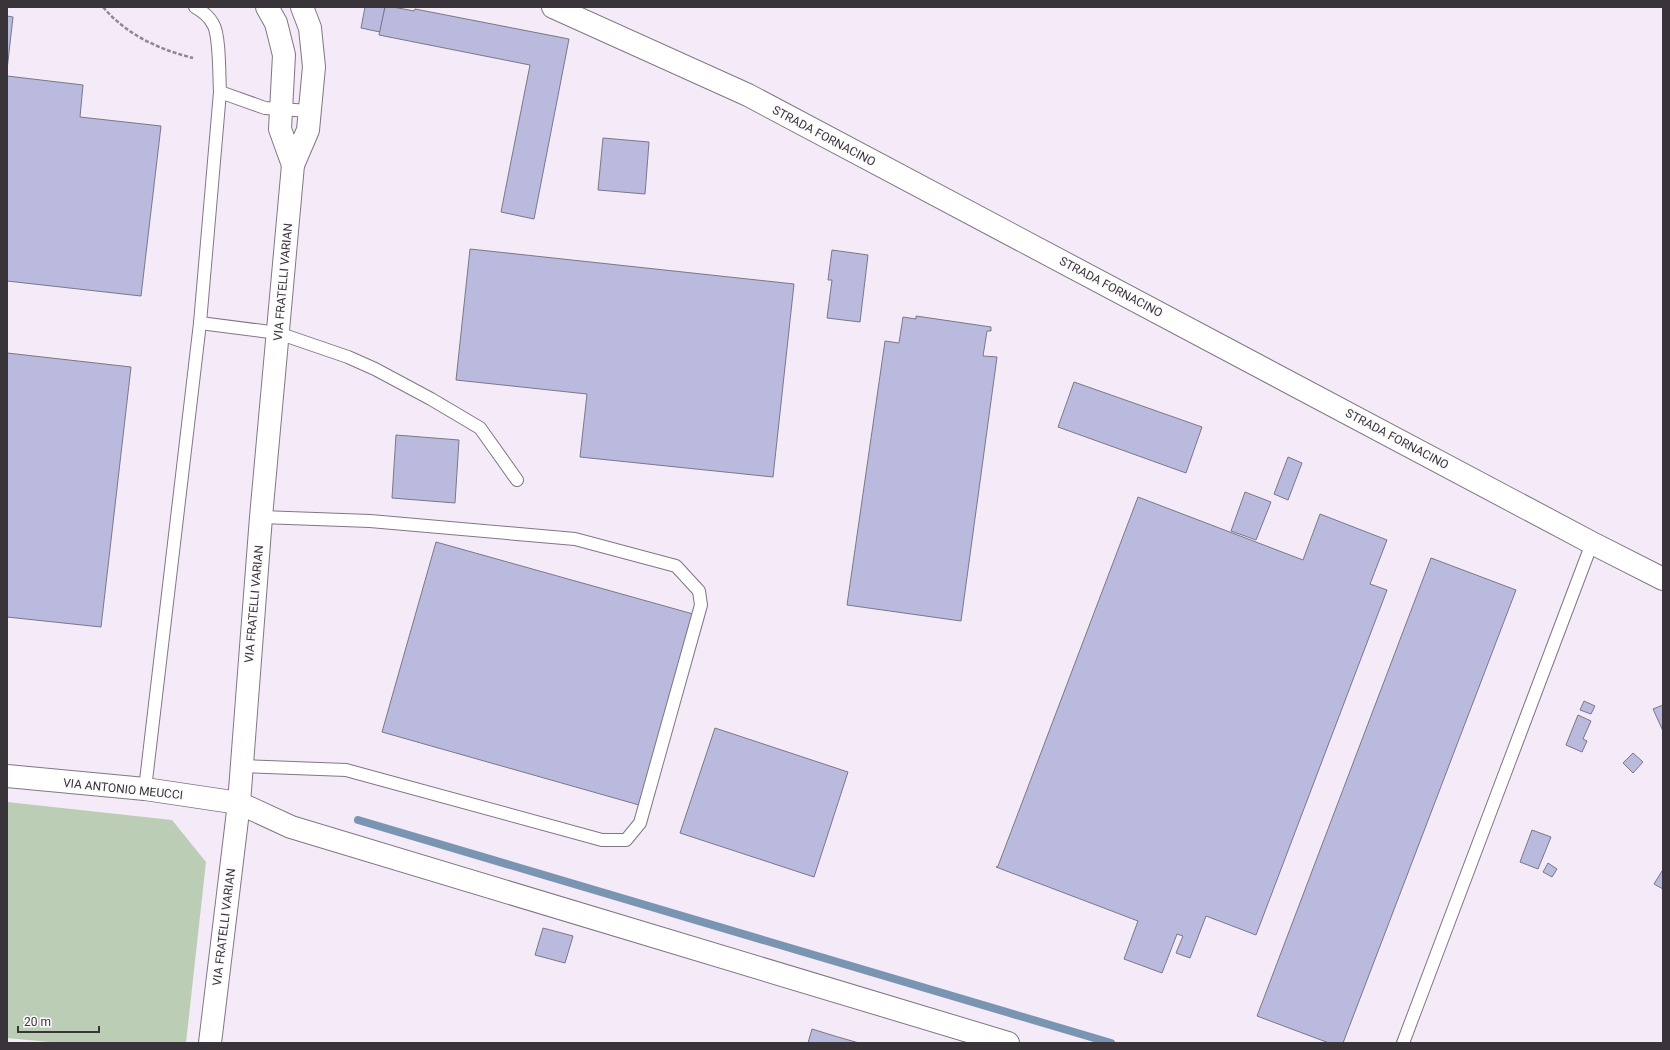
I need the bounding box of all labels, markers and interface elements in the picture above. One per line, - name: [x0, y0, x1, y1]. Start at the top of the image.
- street label: STRADA FORNACINO: [770, 103, 878, 169]
- street label: VIA FRATELLI VARIAN: [271, 222, 295, 342]
- street label: STRADA FORNACINO: [1057, 254, 1165, 320]
- street label: STRADA FORNACINO: [1343, 406, 1451, 472]
- street label: VIA FRATELLI VARIAN: [242, 544, 266, 664]
- street label: VIA ANTONIO MEUCCI: [62, 776, 184, 802]
- street label: VIA FRATELLI VARIAN: [210, 867, 238, 987]
- scale bar: [18, 1008, 99, 1034]
- text: 20 m: [24, 1015, 51, 1029]

